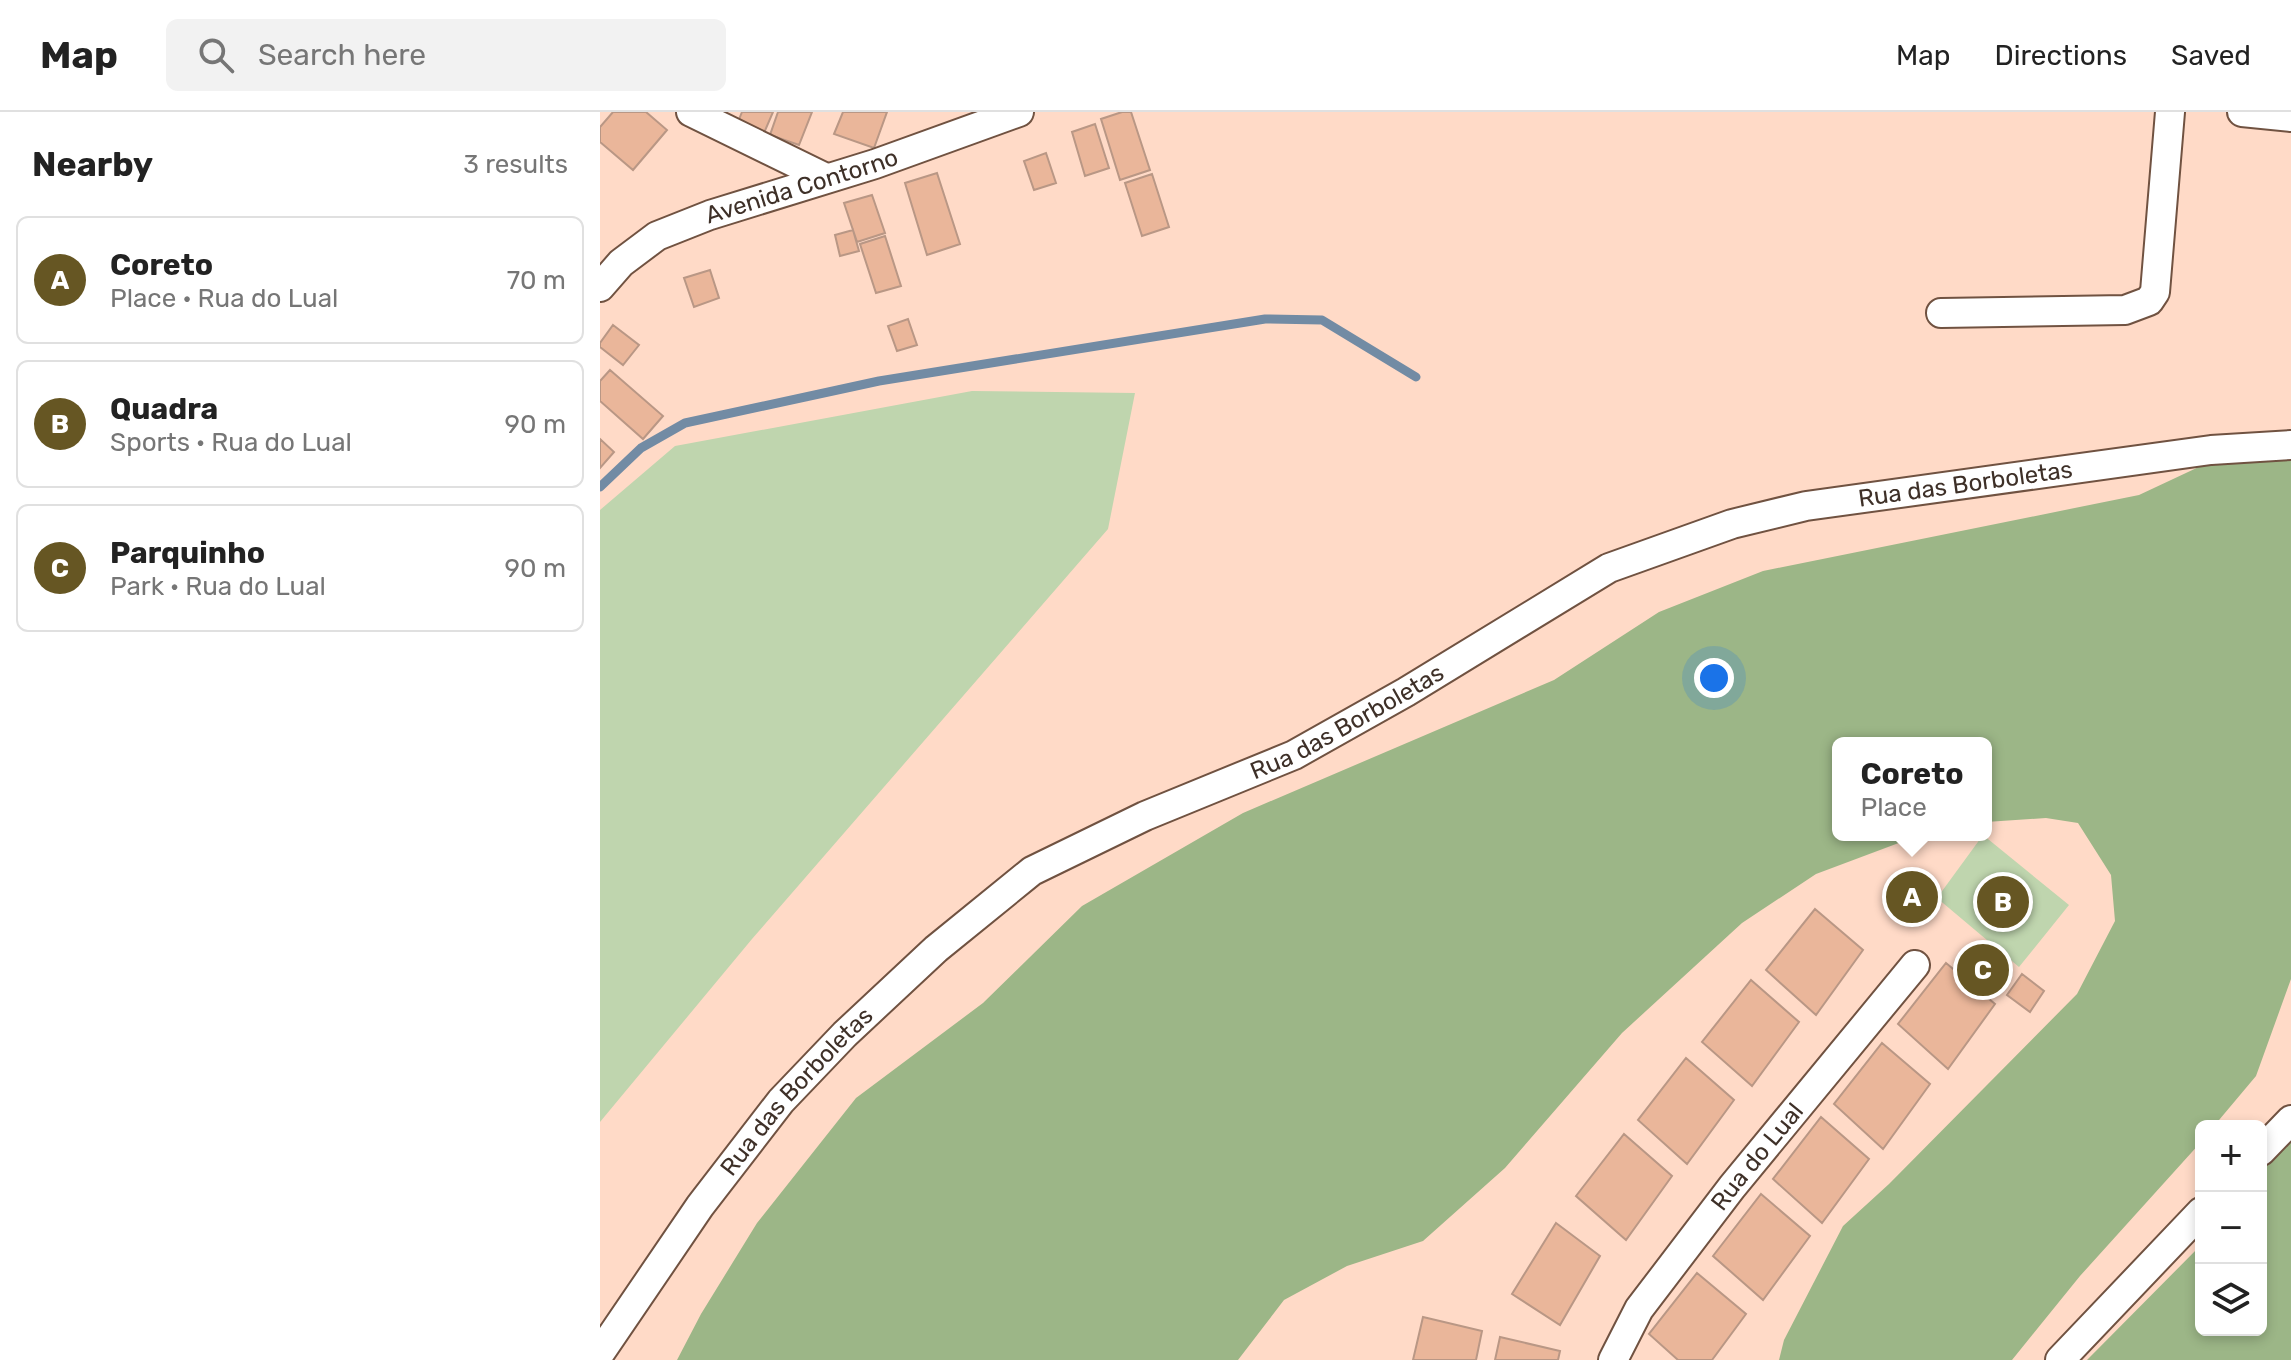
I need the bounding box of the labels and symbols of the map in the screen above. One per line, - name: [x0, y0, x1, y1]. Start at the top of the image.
- street label: Avenida Contorno: [702, 143, 902, 230]
- street label: Rua das Borboletas: [1856, 455, 2074, 513]
- street label: Rua das Borboletas: [1246, 658, 1449, 785]
- your location: [1694, 658, 1734, 698]
- pin: A: [1886, 867, 1938, 927]
- pin: B: [1977, 872, 2029, 932]
- pin: C: [1957, 940, 2009, 1000]
- street label: Rua das Borboletas: [715, 1001, 879, 1181]
- street label: Rua do Lual: [1705, 1098, 1809, 1216]

